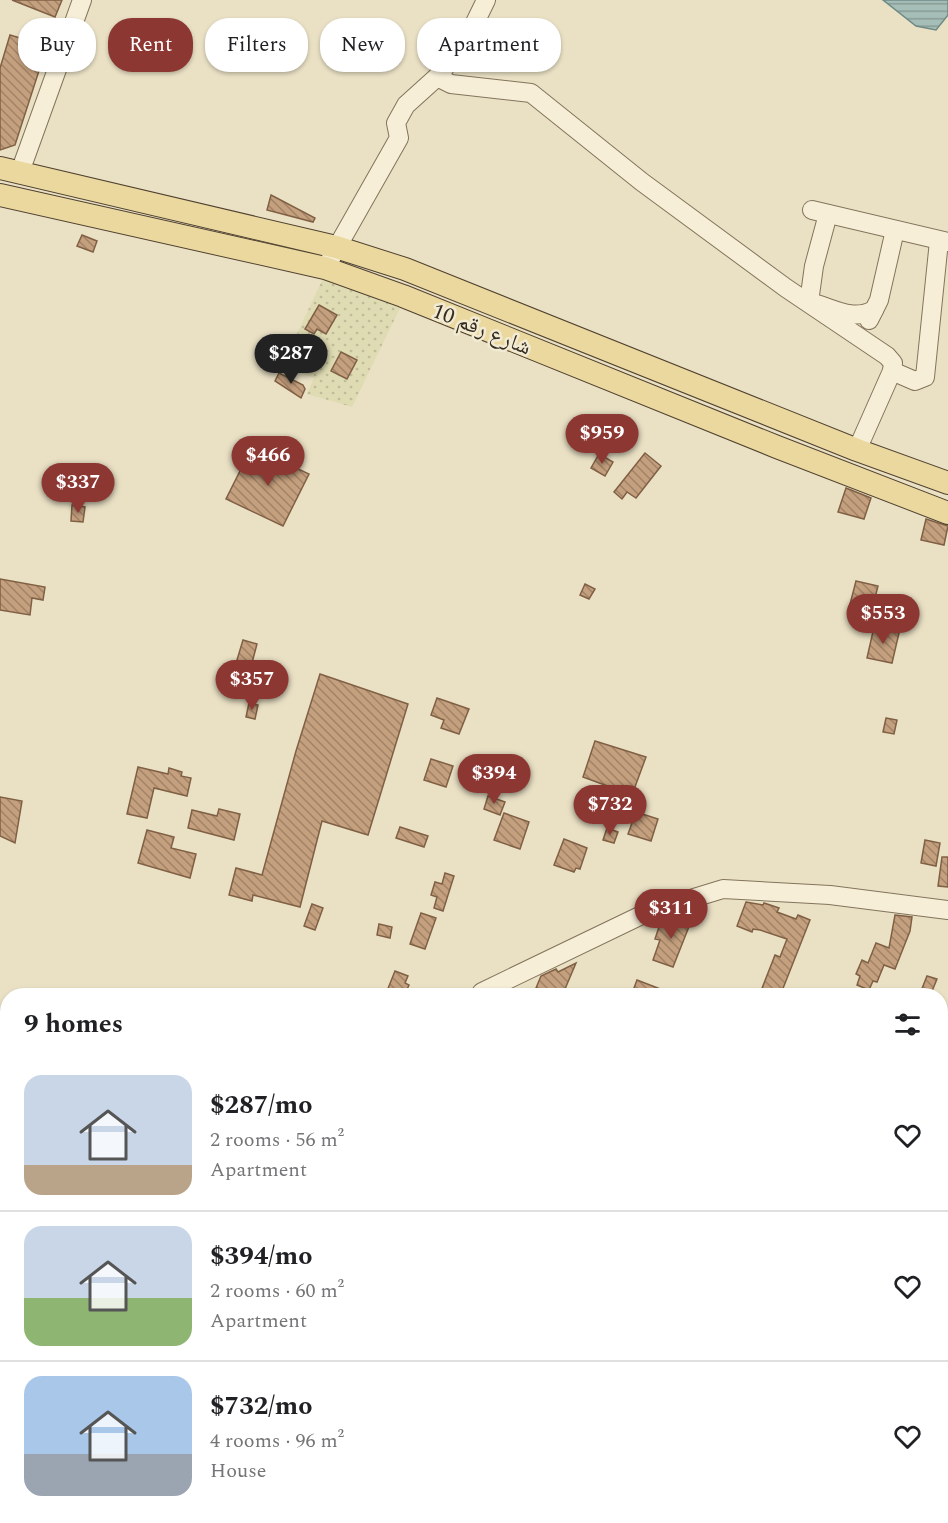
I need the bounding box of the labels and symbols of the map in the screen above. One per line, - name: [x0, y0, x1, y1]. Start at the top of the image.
- street label: شارع رقم 10: [427, 295, 536, 364]
- pin: $287: [255, 334, 327, 385]
- pin: $959: [566, 414, 638, 465]
- pin: $466: [232, 436, 304, 487]
- pin: $337: [42, 463, 114, 514]
- pin: $553: [847, 594, 919, 645]
- pin: $357: [216, 660, 288, 711]
- pin: $394: [458, 754, 530, 805]
- pin: $732: [574, 785, 646, 836]
- pin: $311: [635, 889, 707, 940]

